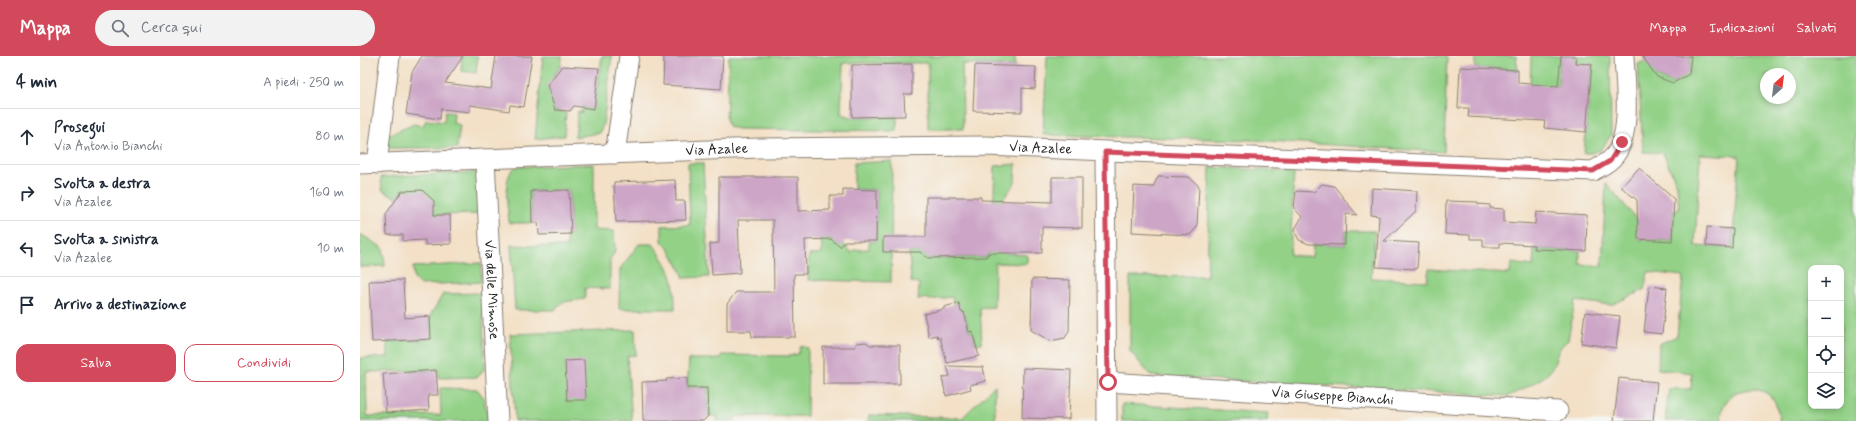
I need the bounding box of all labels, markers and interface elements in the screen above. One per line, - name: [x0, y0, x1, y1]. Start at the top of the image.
- search box: [95, 10, 375, 46]
- text: Mappa: [20, 16, 71, 41]
- icon: search: [109, 17, 131, 39]
- text: Cerca qui: [141, 18, 202, 38]
- text: Mappa: [1649, 19, 1687, 37]
- text: Indicazioni: [1709, 19, 1774, 37]
- text: Salvati: [1796, 19, 1836, 37]
- north arrow: [1760, 68, 1796, 104]
- text: 4 min: [16, 71, 57, 93]
- text: A piedi · 250 m: [263, 74, 344, 91]
- text: Prosegui: [54, 118, 105, 138]
- icon: ahead: [16, 126, 38, 148]
- text: 80 m: [315, 128, 344, 145]
- route end: [1613, 133, 1631, 151]
- text: Via Antonio Bianchi: [54, 138, 162, 155]
- street label: Via Azalee: [1009, 138, 1073, 159]
- street label: Via Azalee: [685, 139, 749, 160]
- text: Svolta a destra: [54, 174, 151, 194]
- icon: right: [16, 182, 38, 204]
- text: 160 m: [309, 184, 344, 201]
- text: Via Azalee: [54, 194, 112, 211]
- text: Svolta a sinistra: [54, 230, 159, 250]
- icon: left: [16, 238, 38, 260]
- text: 10 m: [317, 240, 344, 257]
- street label: Via delle Mimose: [480, 240, 503, 340]
- text: Via Azalee: [54, 250, 112, 267]
- map controls: [1808, 265, 1844, 409]
- button: +: [1808, 265, 1844, 301]
- icon: arrive: [16, 294, 38, 316]
- text: Arrivo a destinazione: [54, 295, 187, 315]
- button: −: [1808, 301, 1844, 337]
- button: locate: [1808, 337, 1844, 373]
- button: Salva: [16, 344, 176, 382]
- button: Condividi: [184, 344, 344, 382]
- route start: [1099, 373, 1117, 391]
- button: layers: [1808, 373, 1844, 409]
- street label: Via Giuseppe Bianchi: [1271, 384, 1394, 409]

